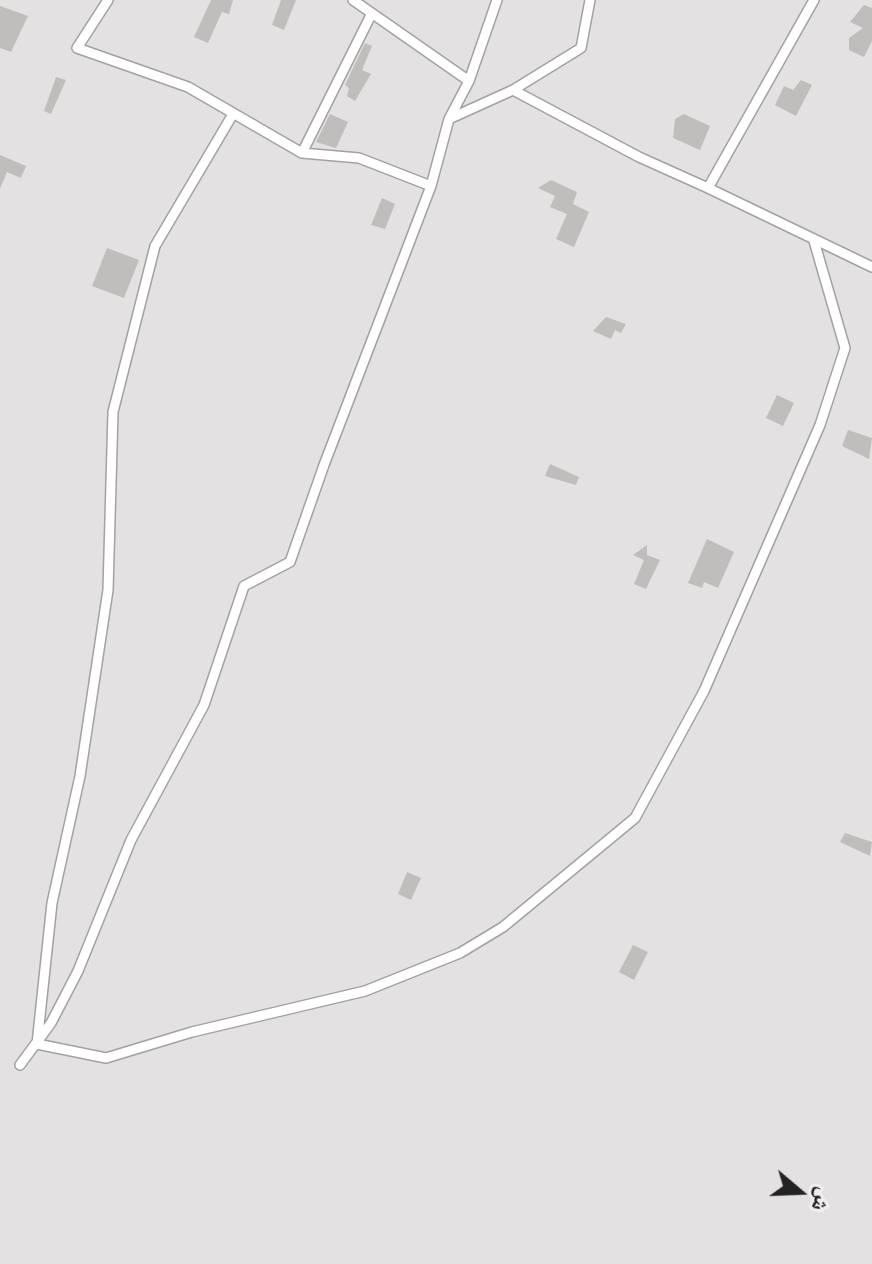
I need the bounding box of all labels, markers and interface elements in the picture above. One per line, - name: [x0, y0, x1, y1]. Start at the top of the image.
- north arrow: [760, 1152, 840, 1232]
- text: ش: [806, 1184, 840, 1215]

